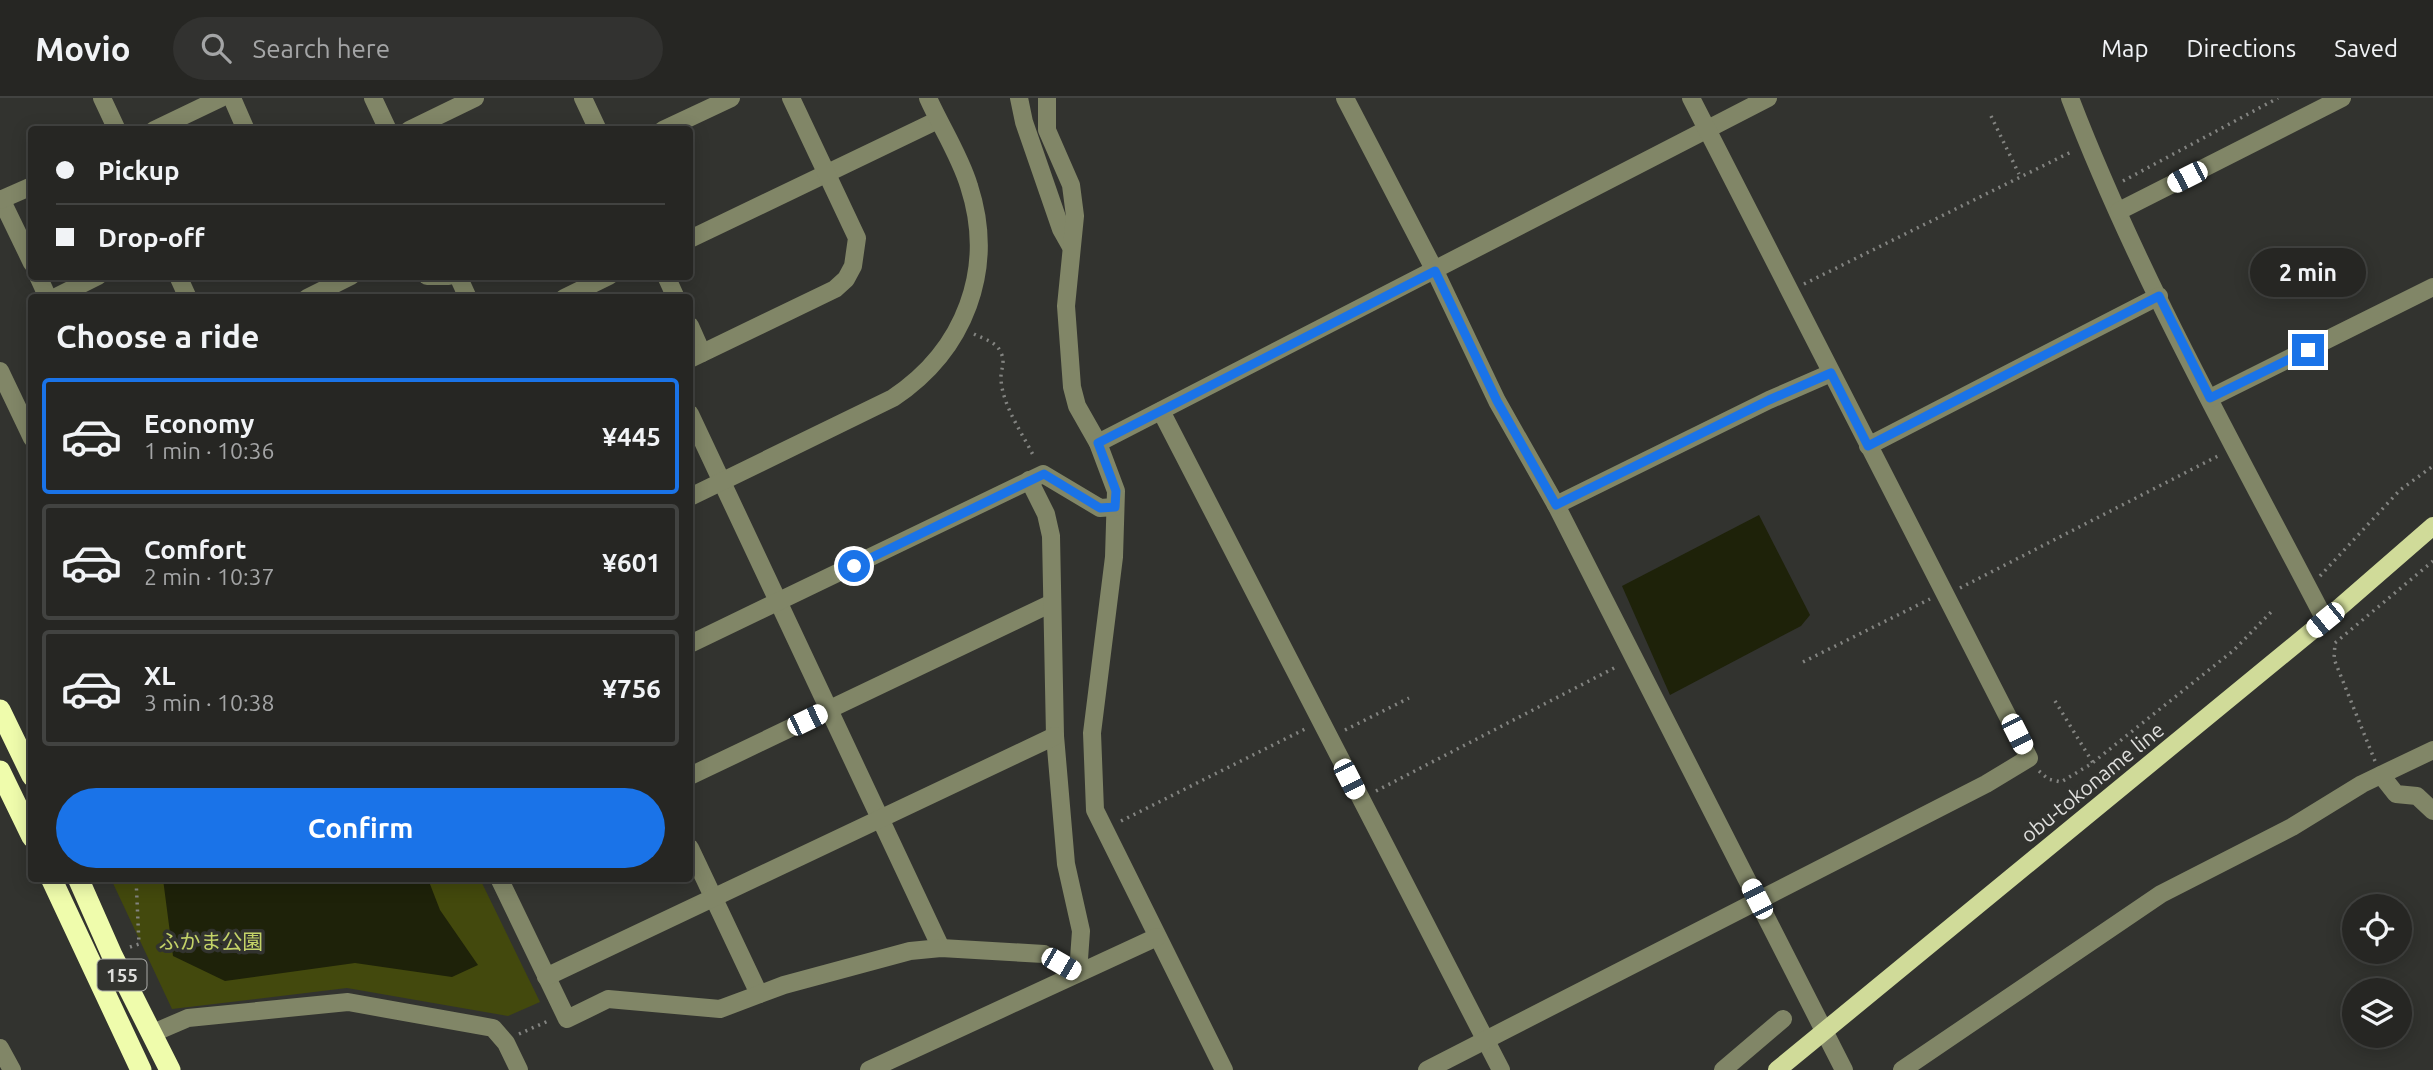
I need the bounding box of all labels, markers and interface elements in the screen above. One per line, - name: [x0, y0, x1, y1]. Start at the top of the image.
- search box: [173, 17, 663, 80]
- icon: search: [197, 29, 235, 67]
- text: Movio: [35, 30, 131, 67]
- text: Search here: [253, 34, 390, 63]
- text: Map: [2101, 35, 2148, 62]
- text: Directions: [2186, 35, 2296, 62]
- text: Saved: [2334, 35, 2398, 62]
- text: Pickup: [98, 156, 180, 185]
- car: [2164, 158, 2211, 196]
- text: Drop-off: [98, 223, 205, 252]
- callout: 2 min: [2250, 248, 2366, 298]
- text: 2 min: [2279, 260, 2337, 285]
- text: Choose a ride: [56, 318, 259, 354]
- route end: [2292, 334, 2324, 366]
- icon: car: [60, 405, 123, 468]
- text: Economy: [144, 409, 254, 438]
- text: ¥445: [602, 422, 661, 451]
- text: 1 min · 10:36: [144, 438, 275, 463]
- icon: car: [60, 531, 123, 594]
- text: Comfort: [144, 535, 247, 564]
- text: ¥601: [602, 548, 661, 577]
- route start: [838, 550, 870, 582]
- text: 2 min · 10:37: [144, 564, 275, 589]
- car: [2303, 599, 2348, 641]
- icon: car: [60, 657, 123, 720]
- text: XL: [144, 661, 175, 690]
- text: ¥756: [602, 674, 661, 703]
- text: 3 min · 10:38: [144, 690, 275, 715]
- car: [784, 701, 831, 739]
- car: [1999, 711, 2036, 757]
- street label: obu-tokoname line: [2016, 717, 2168, 847]
- car: [1331, 756, 1368, 802]
- button: Confirm: [56, 788, 665, 868]
- car: [1739, 876, 1776, 922]
- map controls: [2342, 894, 2412, 1048]
- button: locate: [2342, 894, 2412, 964]
- park label: ふかま公園: [159, 929, 264, 953]
- car: [1038, 944, 1085, 984]
- road number: 155: [97, 960, 146, 990]
- button: layers: [2342, 978, 2412, 1048]

